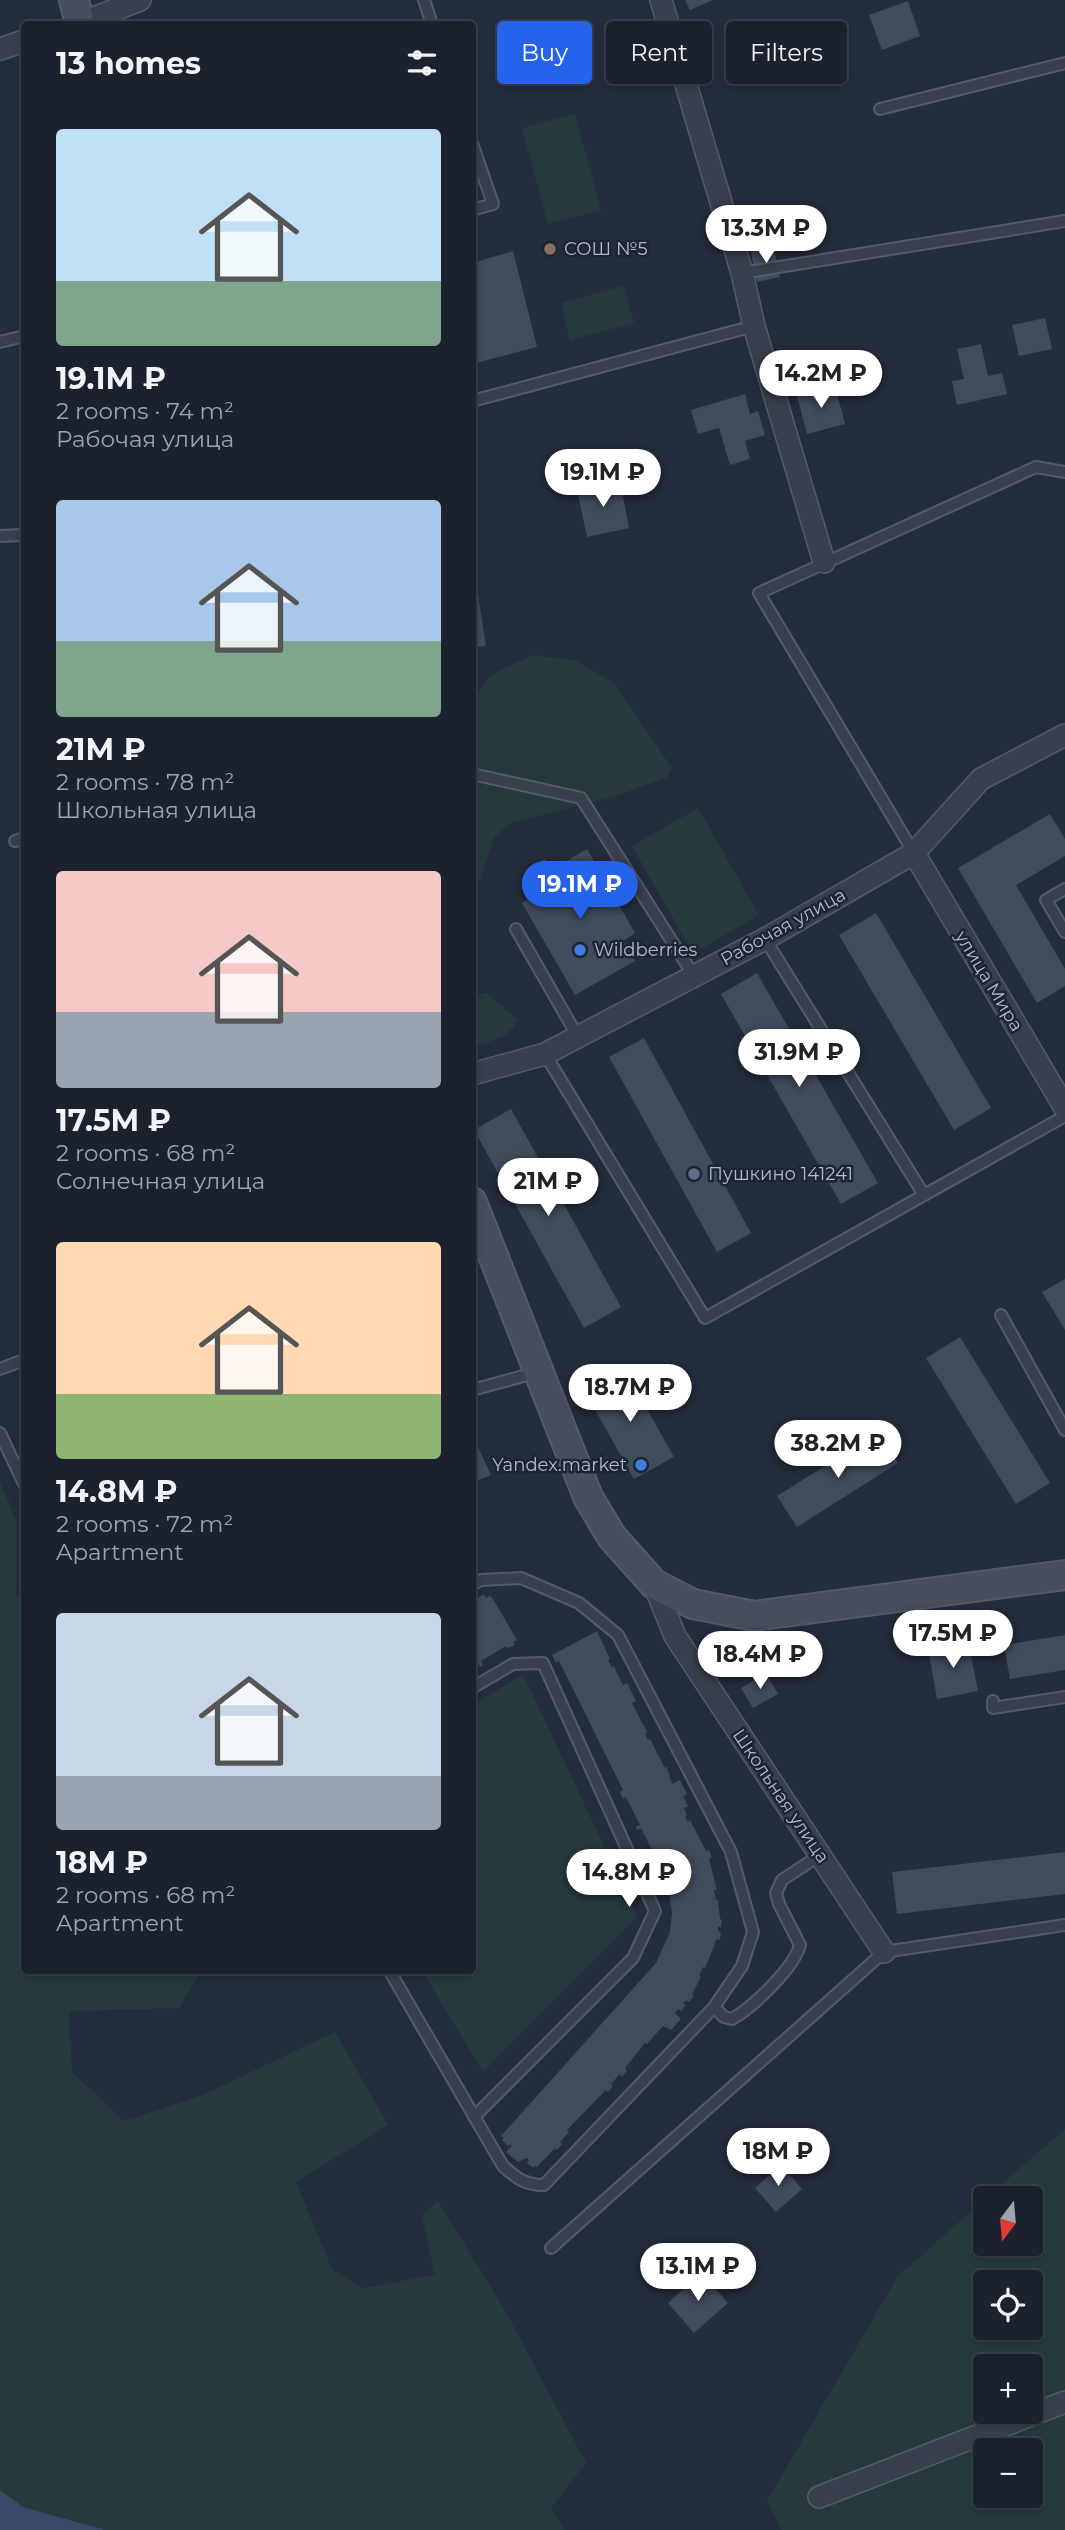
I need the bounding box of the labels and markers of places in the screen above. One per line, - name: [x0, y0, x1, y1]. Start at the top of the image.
- pin: 13.3M ₽: [701, 205, 831, 265]
- place label: СОШ №5: [564, 238, 648, 260]
- marker: СОШ №5: [542, 241, 558, 257]
- pin: 14.2M ₽: [756, 350, 886, 410]
- pin: 19.1M ₽: [538, 449, 668, 509]
- pin: 19.1M ₽: [515, 862, 645, 921]
- place label: Wildberries: [594, 939, 698, 961]
- marker: Wildberries: [572, 942, 588, 958]
- pin: 31.9M ₽: [734, 1030, 864, 1089]
- pin: 21M ₽: [499, 1158, 597, 1218]
- place label: Пушкино 141241: [708, 1163, 853, 1185]
- marker: Пушкино 141241: [686, 1166, 702, 1182]
- pin: 18.7M ₽: [565, 1364, 695, 1424]
- pin: 38.2M ₽: [773, 1420, 903, 1480]
- place label: Yandex.market: [492, 1454, 627, 1476]
- marker: Yandex.market: [633, 1457, 649, 1473]
- pin: 17.5M ₽: [888, 1610, 1018, 1670]
- pin: 18.4M ₽: [695, 1632, 825, 1691]
- pin: 14.8M ₽: [564, 1850, 694, 1909]
- pin: 18M ₽: [729, 2128, 827, 2188]
- pin: 13.1M ₽: [633, 2244, 763, 2303]

